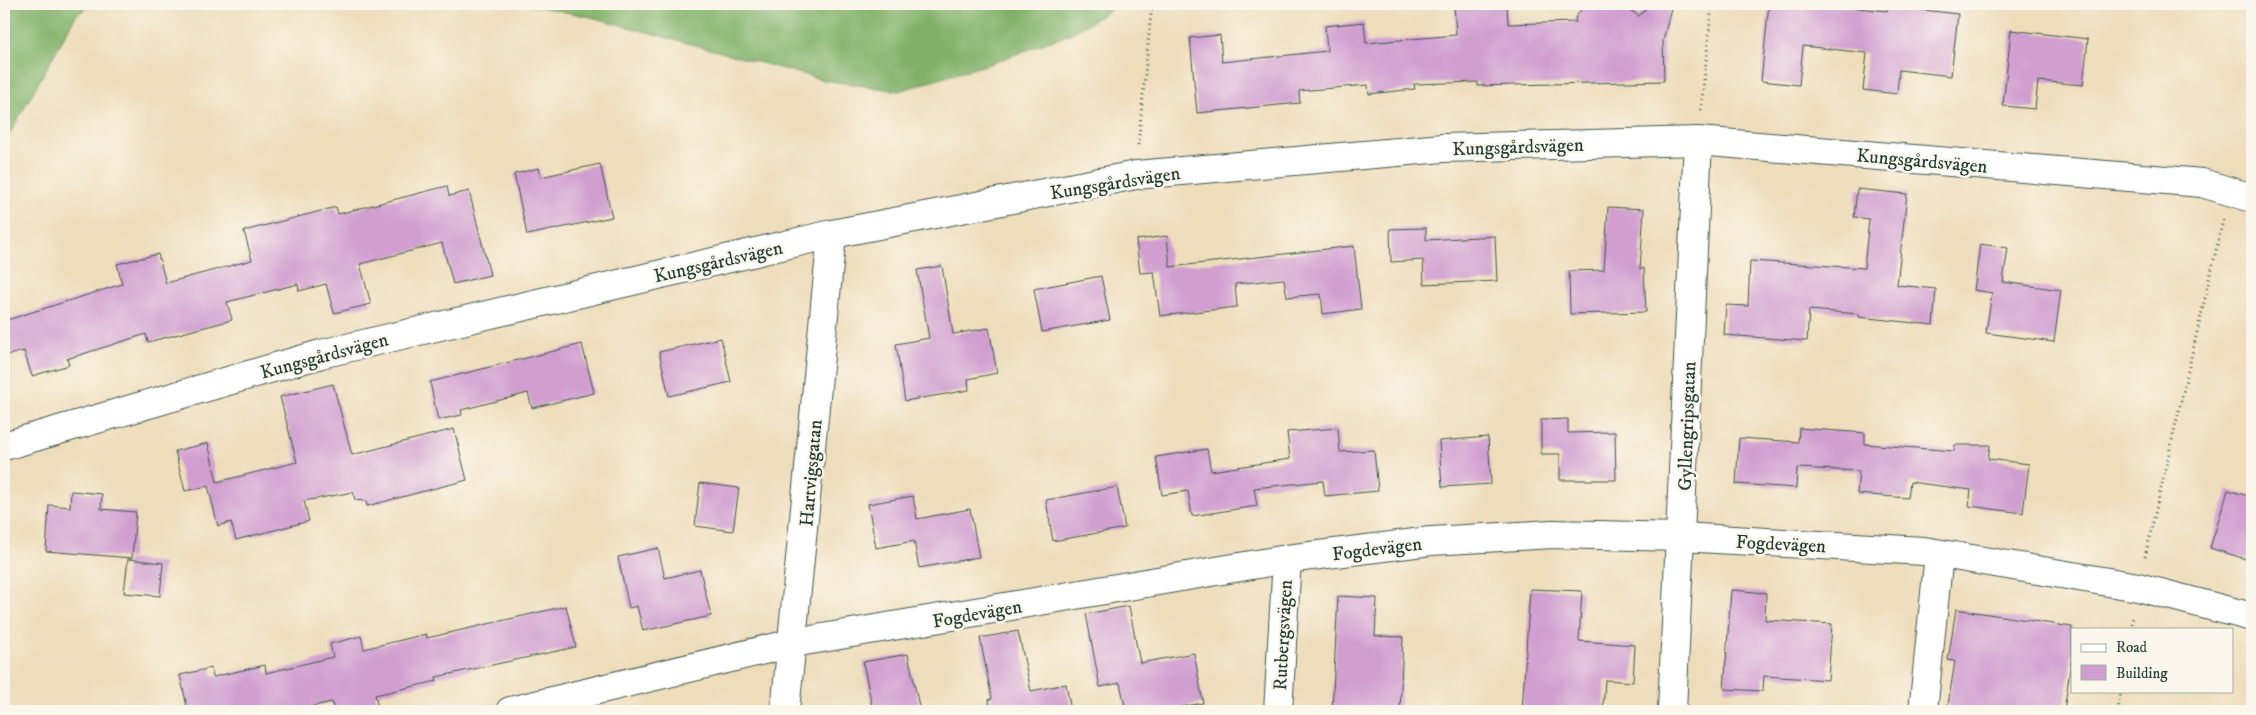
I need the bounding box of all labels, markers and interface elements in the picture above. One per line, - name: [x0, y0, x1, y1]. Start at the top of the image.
- street label: Kungsgårdsvägen: [1452, 134, 1584, 161]
- street label: Kungsgårdsvägen: [1855, 144, 1988, 179]
- street label: Kungsgårdsvägen: [1048, 162, 1182, 205]
- street label: Kungsgårdsvägen: [652, 236, 785, 288]
- street label: Kungsgårdsvägen: [258, 328, 391, 385]
- street label: Gyllengripsgatan: [1674, 361, 1701, 491]
- street label: Hartvigsgatan: [795, 419, 828, 528]
- street label: Fogdevägen: [1735, 531, 1827, 558]
- street label: Fogdevägen: [1331, 533, 1423, 566]
- street label: Rutbergsvägen: [1269, 579, 1298, 691]
- street label: Fogdevägen: [931, 595, 1024, 634]
- legend: [2071, 628, 2234, 692]
- text: Road: [2116, 638, 2148, 657]
- text: Building: [2116, 664, 2168, 683]

